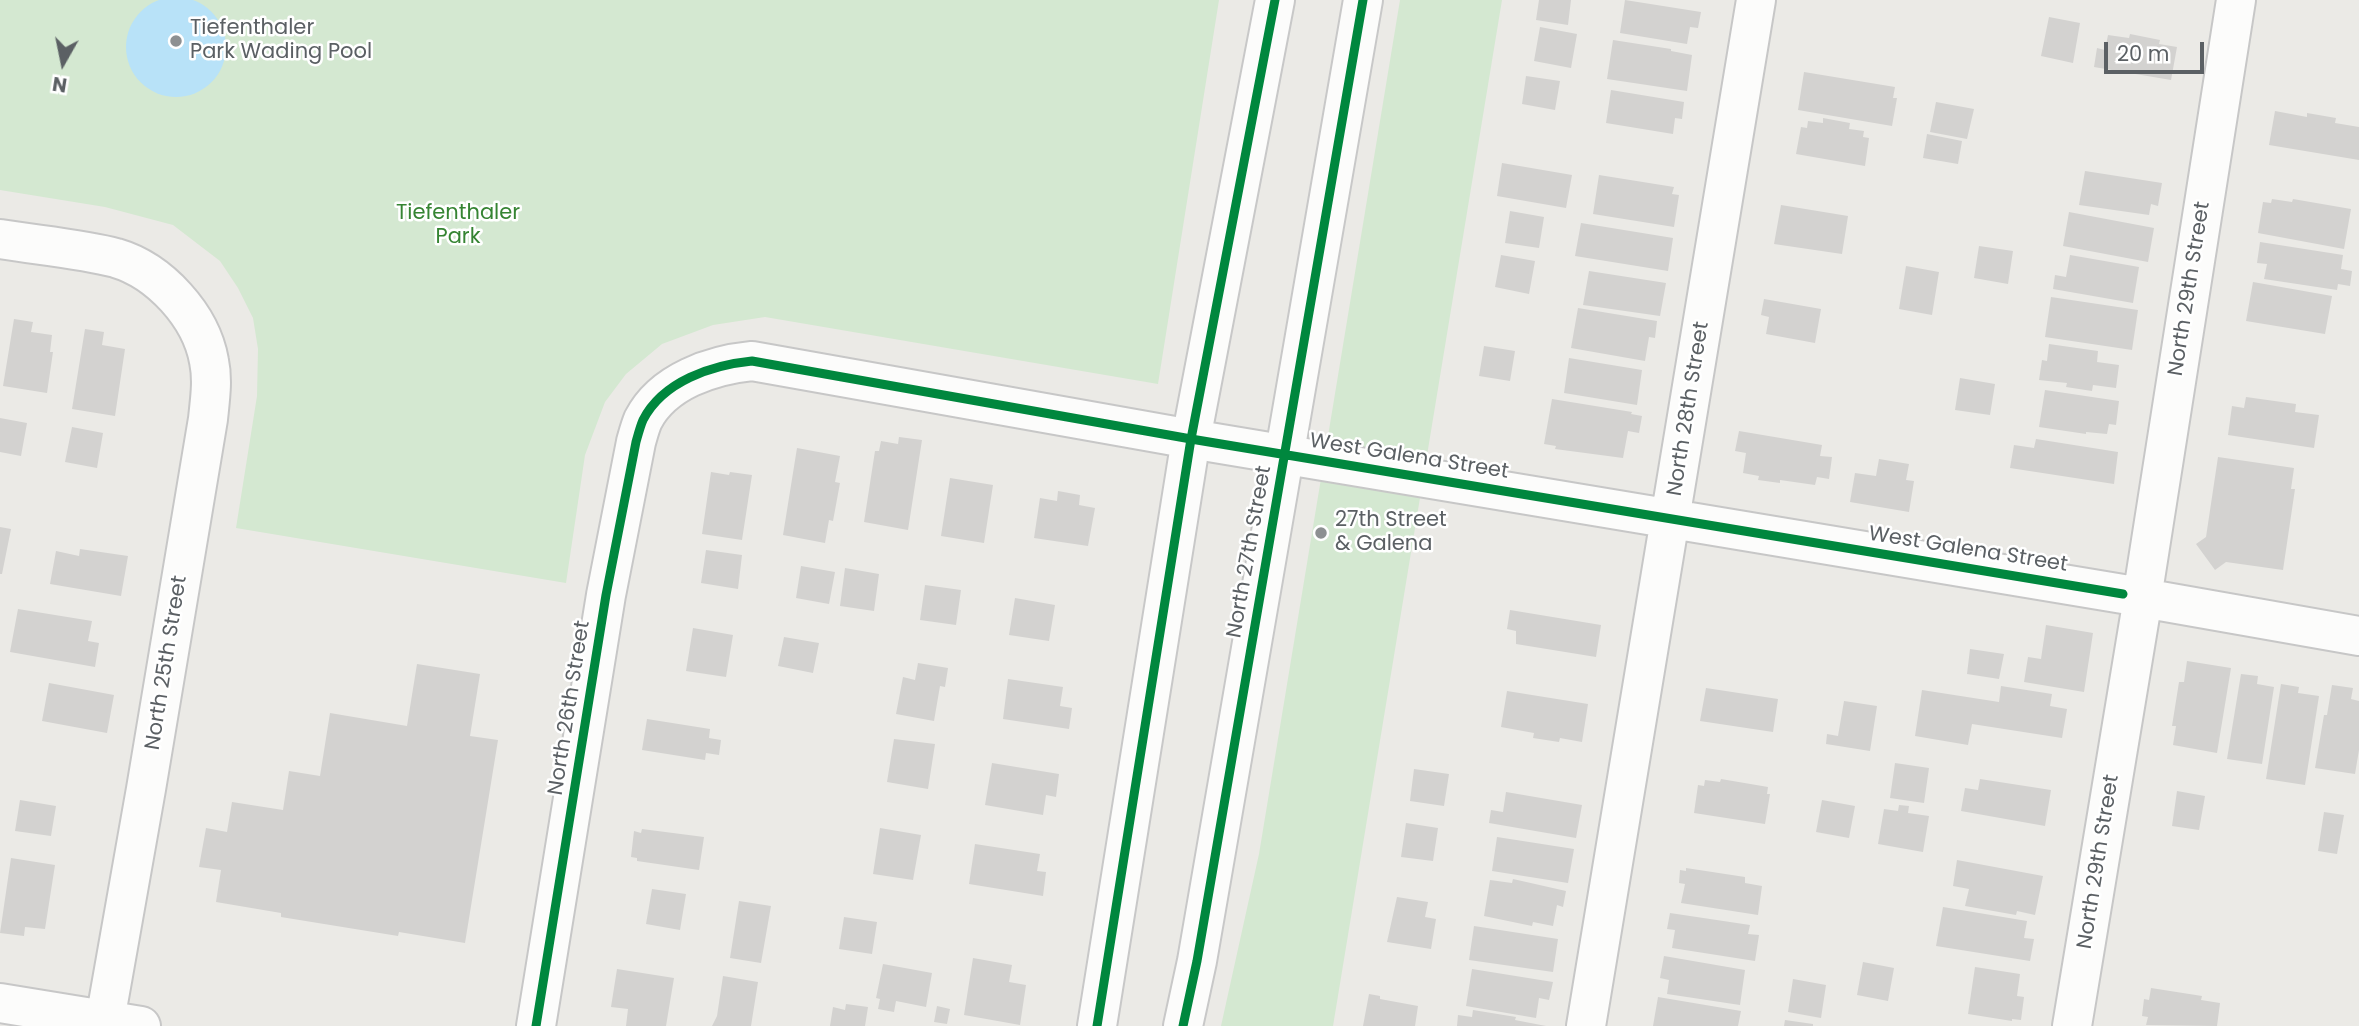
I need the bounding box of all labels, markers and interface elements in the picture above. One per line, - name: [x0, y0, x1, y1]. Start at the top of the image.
- place label: Tiefenthaler Park Wading Pool: [190, 16, 372, 66]
- north arrow: [28, 28, 98, 98]
- scale bar: [2107, 28, 2207, 72]
- marker: Tiefenthaler Park Wading Pool: [168, 33, 184, 49]
- text: 20 m: [2117, 39, 2170, 68]
- text: N: [50, 70, 69, 99]
- street label: North 29th Street: [2164, 200, 2216, 378]
- park label: Tiefenthaler Park: [396, 201, 520, 251]
- street label: North 28th Street: [1663, 320, 1715, 498]
- street label: West Galena Street: [1308, 429, 1510, 485]
- street label: North 27th Street: [1222, 464, 1278, 640]
- place label: 27th Street & Galena: [1335, 508, 1447, 558]
- street label: West Galena Street: [1867, 522, 2069, 578]
- marker: 27th Street & Galena: [1313, 525, 1329, 541]
- street label: North 25th Street: [141, 574, 193, 752]
- street label: North 26th Street: [544, 619, 596, 797]
- street label: North 29th Street: [2073, 773, 2125, 951]

